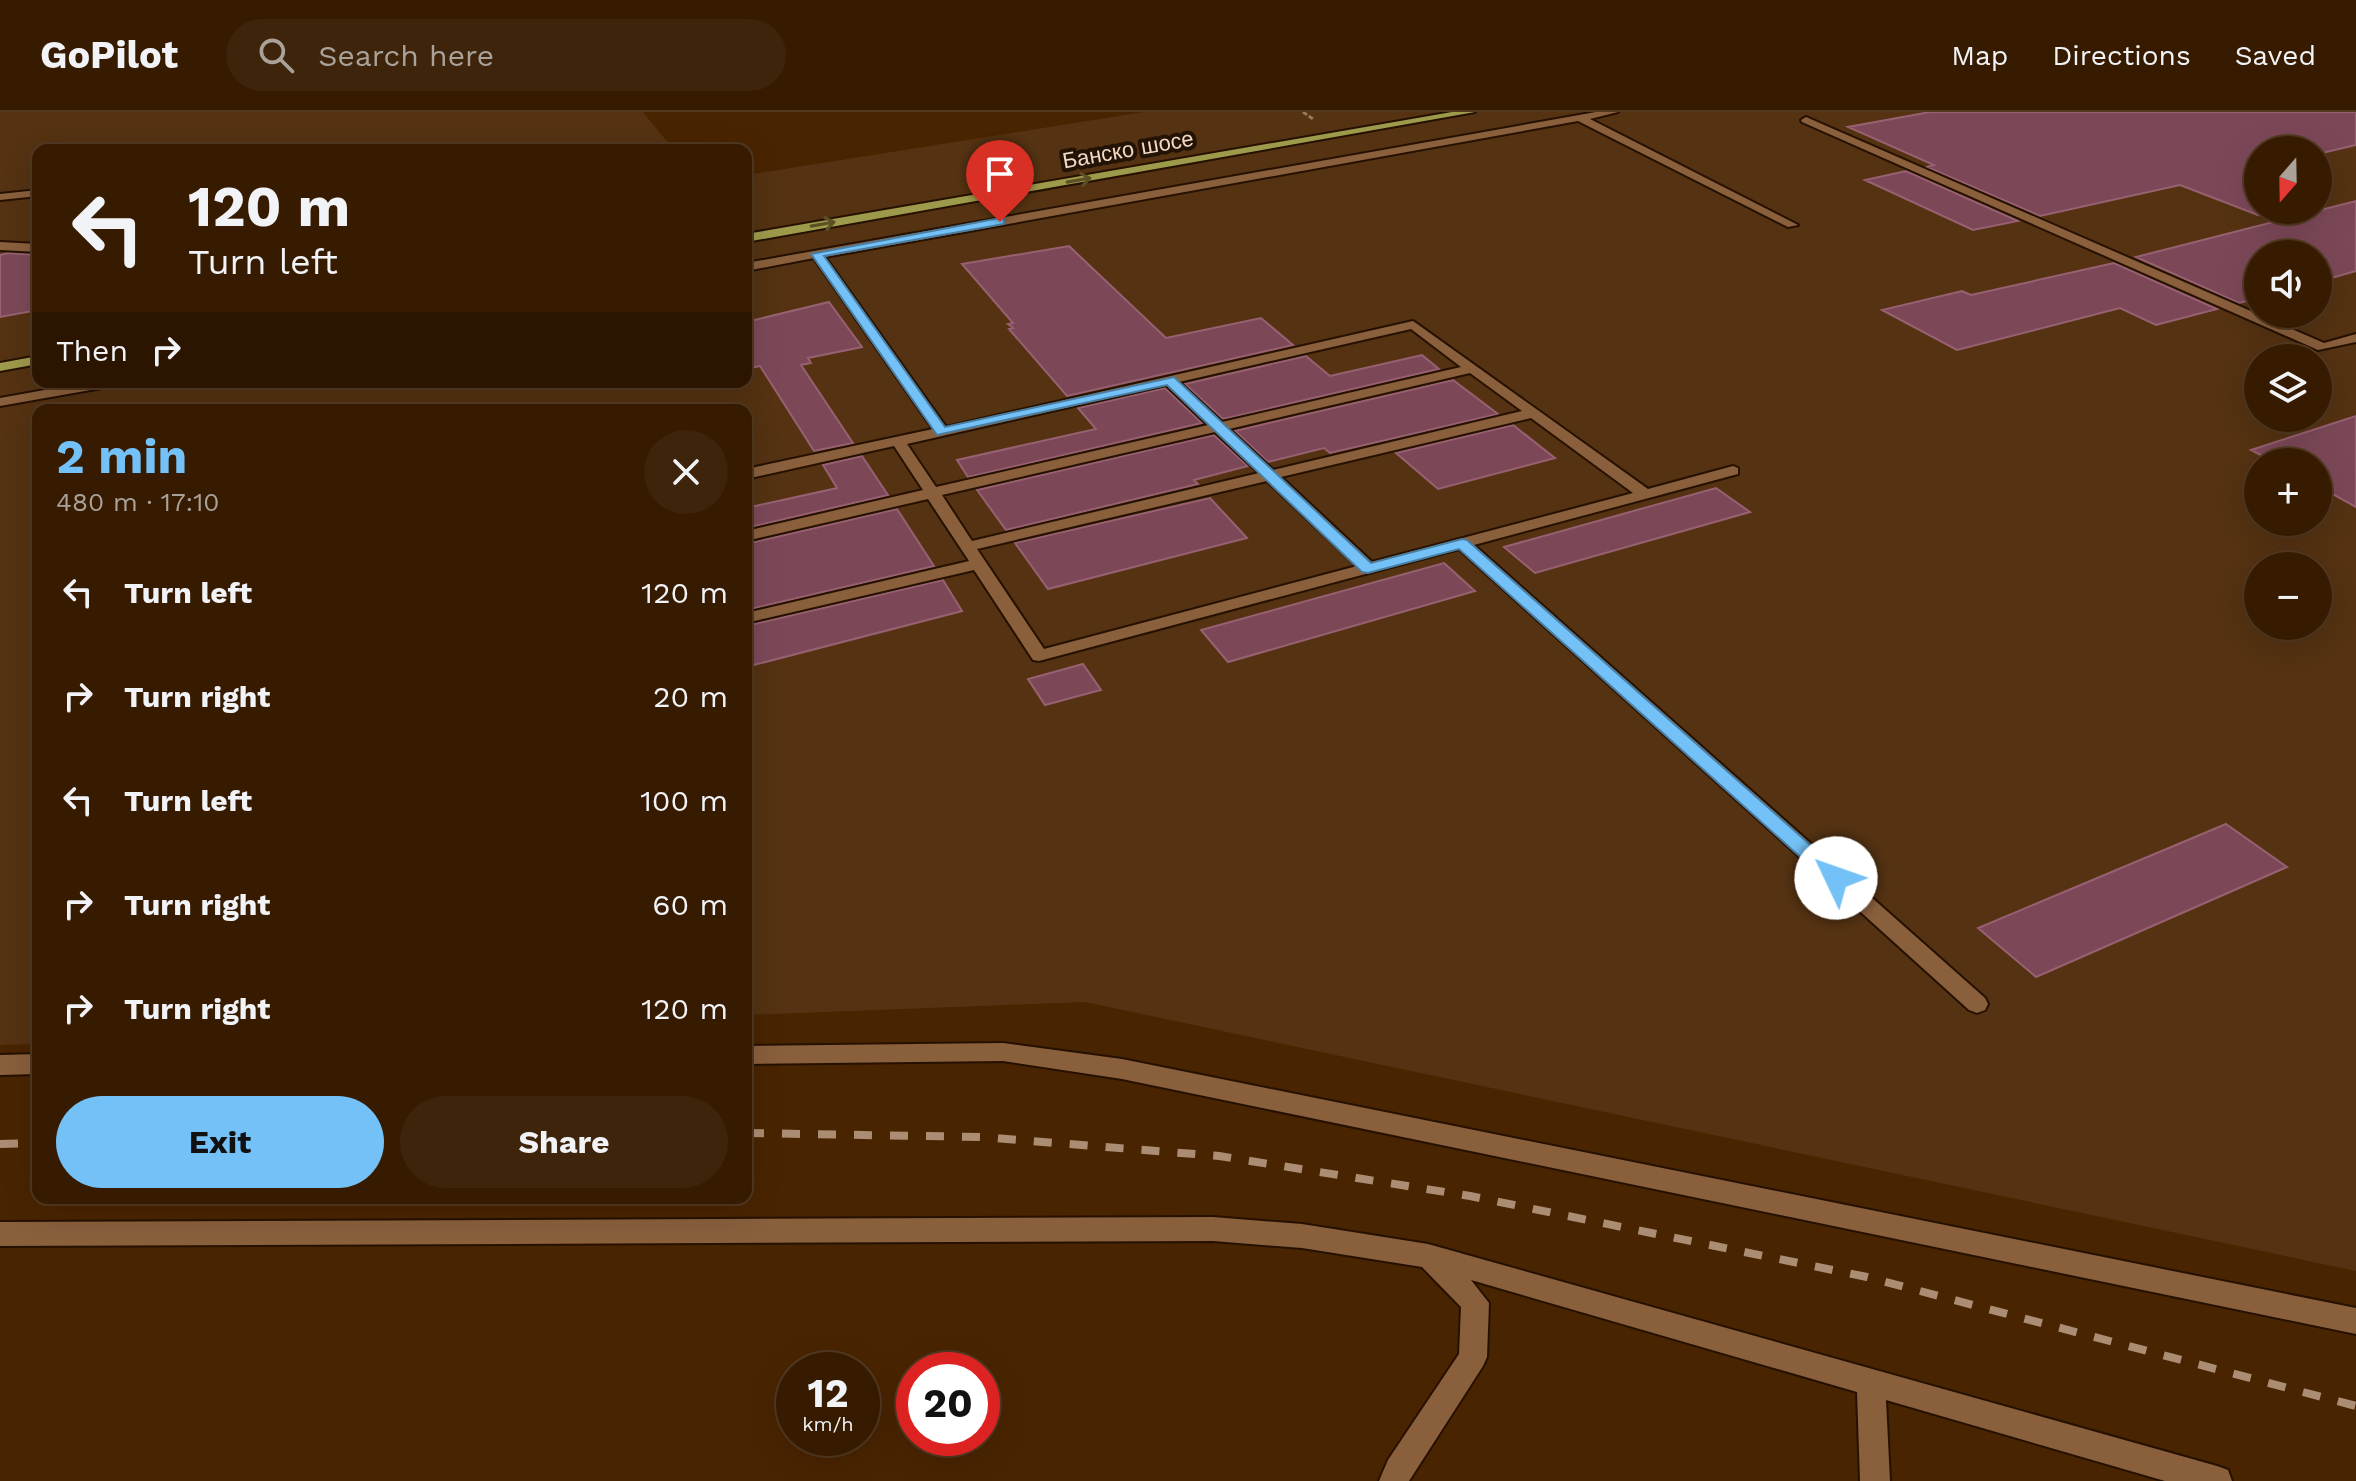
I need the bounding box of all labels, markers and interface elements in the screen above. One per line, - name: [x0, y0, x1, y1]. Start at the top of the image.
- search box: [226, 19, 786, 91]
- text: GoPilot: [40, 33, 178, 77]
- icon: search: [254, 33, 298, 77]
- text: Search here: [318, 38, 494, 73]
- text: Map: [1951, 39, 2008, 72]
- text: Directions: [2052, 39, 2191, 72]
- text: Saved: [2235, 39, 2316, 72]
- street label: Банско шосе: [1061, 126, 1196, 173]
- north arrow: [2244, 136, 2332, 224]
- map controls: [2244, 136, 2332, 640]
- pin: [966, 140, 1034, 222]
- icon: arrive: [978, 152, 1022, 196]
- one-way arrow: [1066, 171, 1091, 186]
- text: 120 m: [188, 174, 350, 240]
- icon: left: [56, 176, 160, 280]
- one-way arrow: [810, 216, 835, 231]
- button: sound: [2244, 240, 2332, 328]
- text: Turn left: [188, 241, 338, 283]
- icon: right: [144, 328, 188, 372]
- text: Then: [56, 333, 128, 368]
- button: layers: [2244, 344, 2332, 432]
- text: 2 min: [56, 428, 187, 485]
- button: close: [644, 430, 728, 514]
- button: +: [2244, 448, 2332, 536]
- text: 480 m · 17:10: [56, 487, 220, 517]
- button: −: [2244, 552, 2332, 640]
- icon: left: [56, 570, 100, 614]
- text: Turn left: [124, 575, 252, 610]
- text: 120 m: [641, 575, 728, 610]
- icon: right: [56, 674, 100, 718]
- text: Turn right: [124, 679, 270, 714]
- text: 20 m: [653, 679, 728, 714]
- icon: left: [56, 778, 100, 822]
- text: Turn left: [124, 783, 252, 818]
- text: 100 m: [640, 783, 728, 818]
- position arrow: [1794, 836, 1878, 920]
- icon: right: [56, 882, 100, 926]
- text: Turn right: [124, 887, 270, 922]
- text: 60 m: [652, 887, 728, 922]
- icon: right: [56, 986, 100, 1030]
- text: Turn right: [124, 991, 270, 1026]
- text: 120 m: [641, 991, 728, 1026]
- button: Exit: [56, 1096, 384, 1188]
- button: Share: [400, 1096, 728, 1188]
- speed limit sign: 20: [896, 1352, 1000, 1456]
- text: 12: [807, 1370, 849, 1417]
- text: km/h: [802, 1412, 854, 1436]

